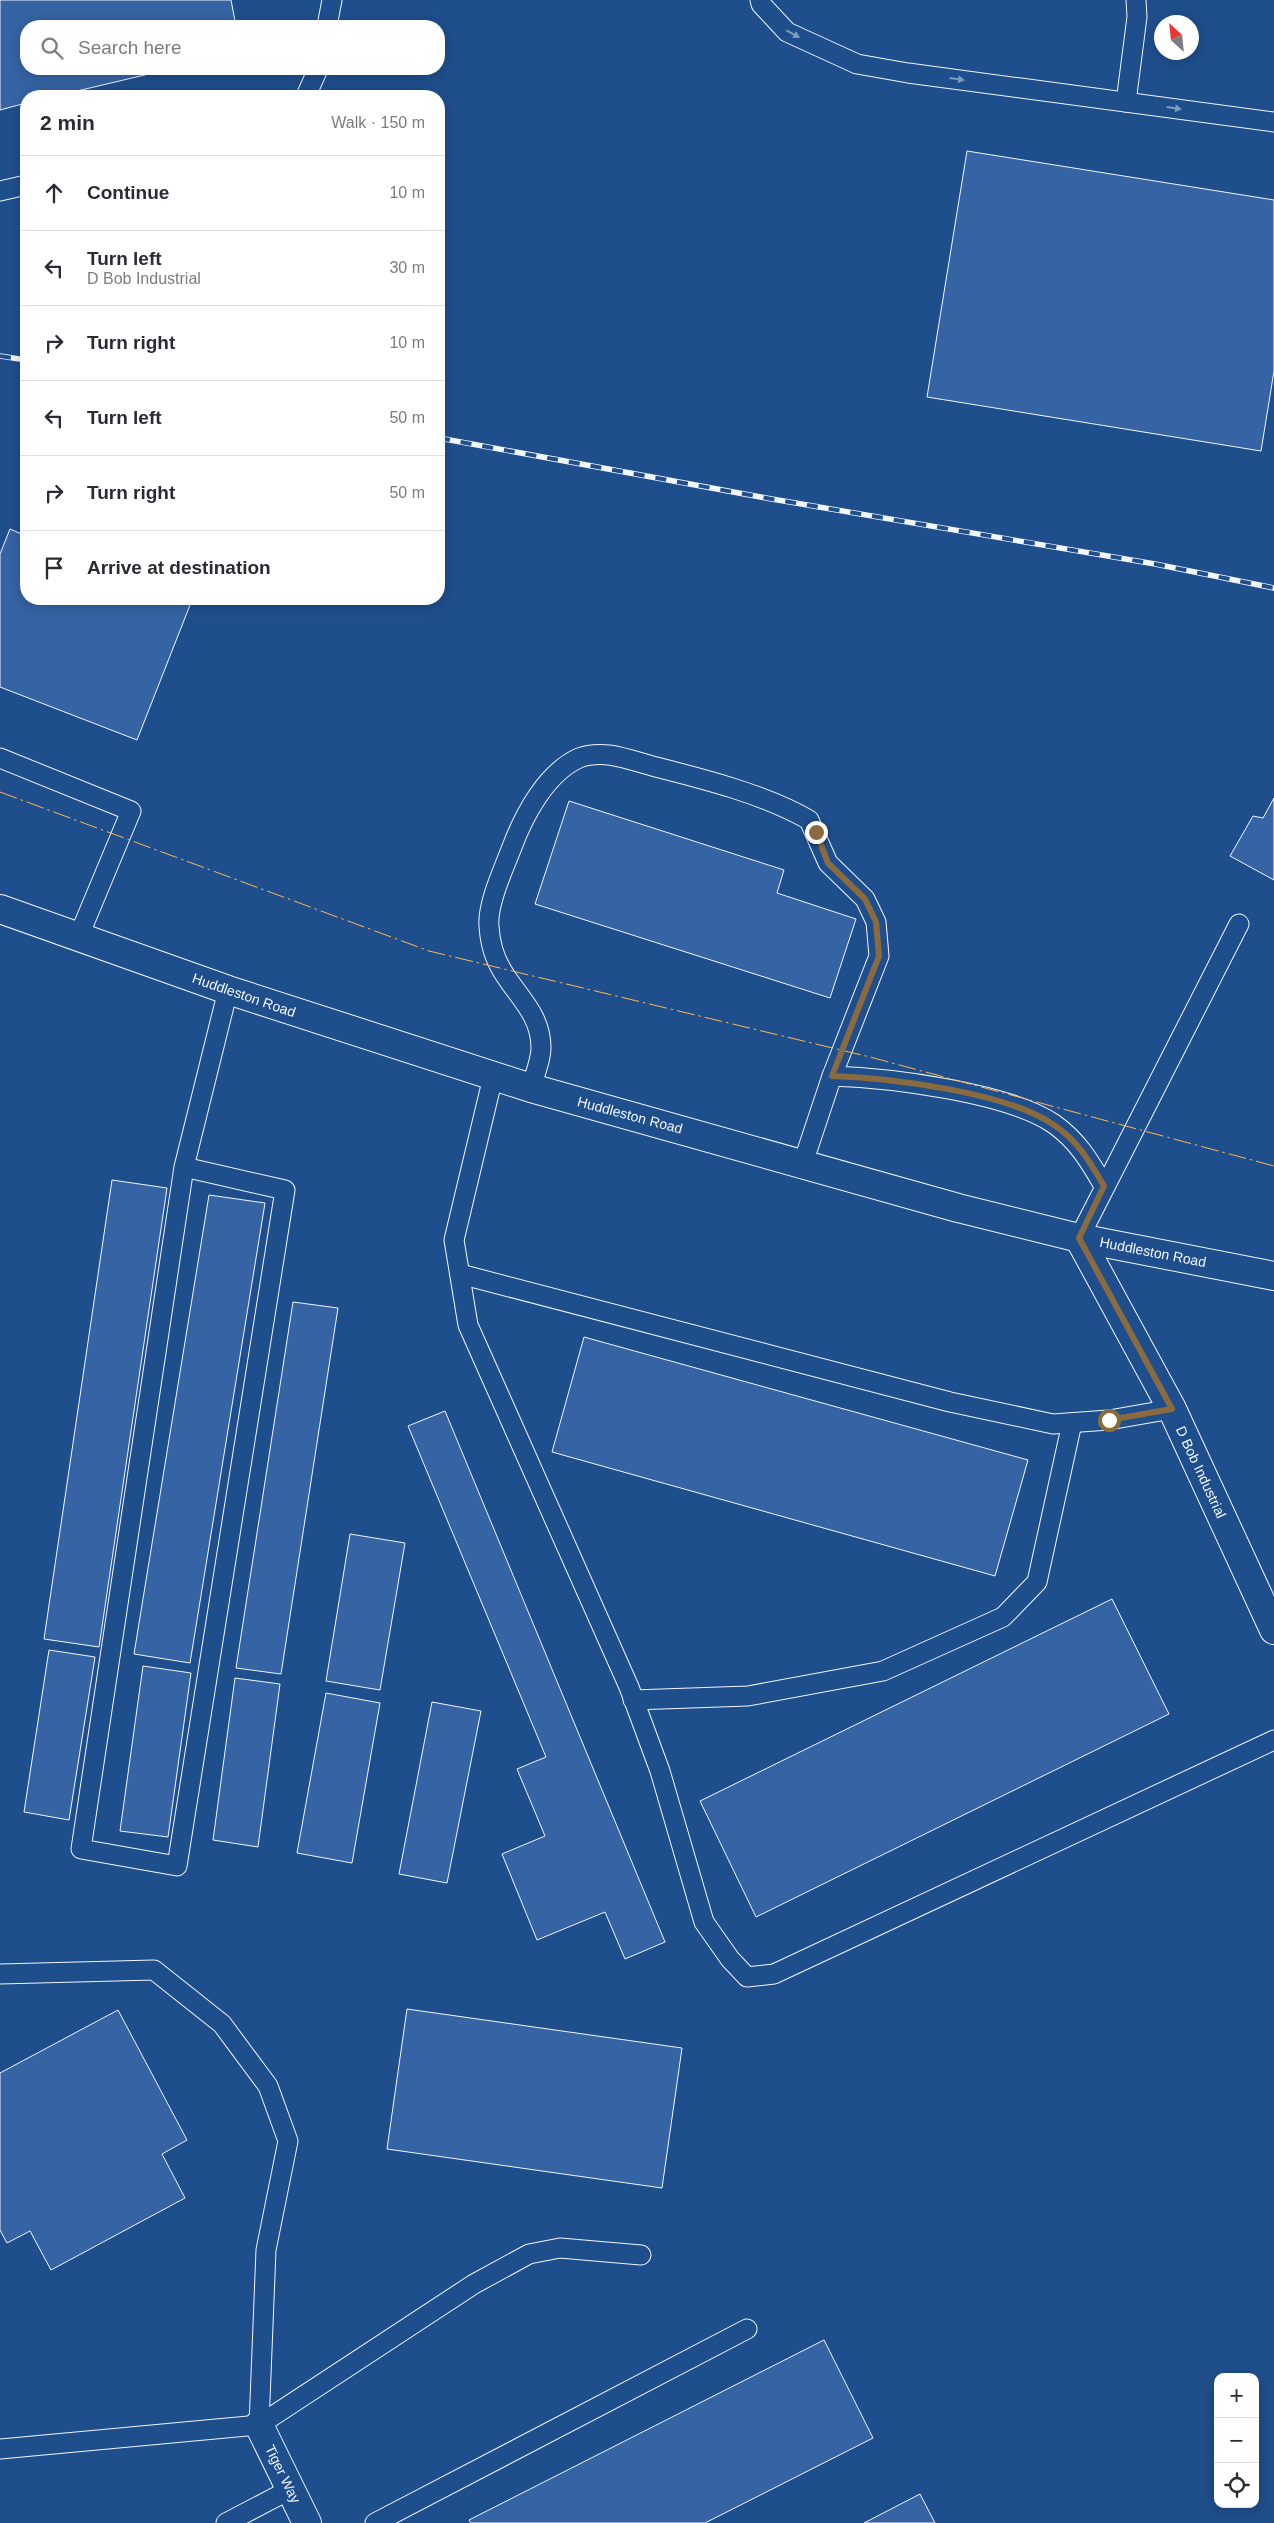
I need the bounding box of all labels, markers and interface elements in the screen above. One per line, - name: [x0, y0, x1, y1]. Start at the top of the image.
- north arrow: [1154, 15, 1199, 60]
- search box: [20, 20, 445, 75]
- one-way arrow: [786, 30, 800, 38]
- icon: search: [38, 34, 66, 62]
- text: Search here: [78, 37, 182, 58]
- one-way arrow: [949, 76, 965, 84]
- one-way arrow: [1166, 105, 1182, 113]
- text: 2 min: [40, 111, 95, 134]
- text: Walk · 150 m: [331, 114, 425, 131]
- icon: ahead: [40, 179, 68, 207]
- text: Continue: [87, 182, 169, 203]
- text: 10 m: [389, 184, 425, 201]
- text: Turn left: [87, 248, 162, 269]
- icon: left: [40, 254, 68, 282]
- text: 30 m: [389, 259, 425, 276]
- text: D Bob Industrial: [87, 270, 201, 287]
- icon: right: [40, 329, 68, 357]
- text: Turn right: [87, 332, 175, 353]
- text: 10 m: [389, 334, 425, 351]
- icon: left: [40, 404, 68, 432]
- text: Turn left: [87, 407, 162, 428]
- text: 50 m: [389, 409, 425, 426]
- icon: right: [40, 479, 68, 507]
- text: Turn right: [87, 482, 175, 503]
- text: 50 m: [389, 484, 425, 501]
- icon: arrive: [40, 554, 68, 582]
- text: Arrive at destination: [87, 557, 271, 578]
- route end: [805, 821, 828, 844]
- street label: Huddleston Road: [190, 970, 298, 1020]
- street label: Huddleston Road: [576, 1093, 684, 1137]
- street label: Huddleston Road: [1098, 1234, 1208, 1270]
- route start: [1098, 1409, 1121, 1432]
- street label: D Bob Industrial: [1173, 1423, 1229, 1521]
- map controls: [1214, 2373, 1259, 2508]
- button: +: [1214, 2373, 1259, 2418]
- button: −: [1214, 2418, 1259, 2463]
- street label: Tiger Way: [262, 2442, 304, 2506]
- button: locate: [1214, 2463, 1259, 2508]

